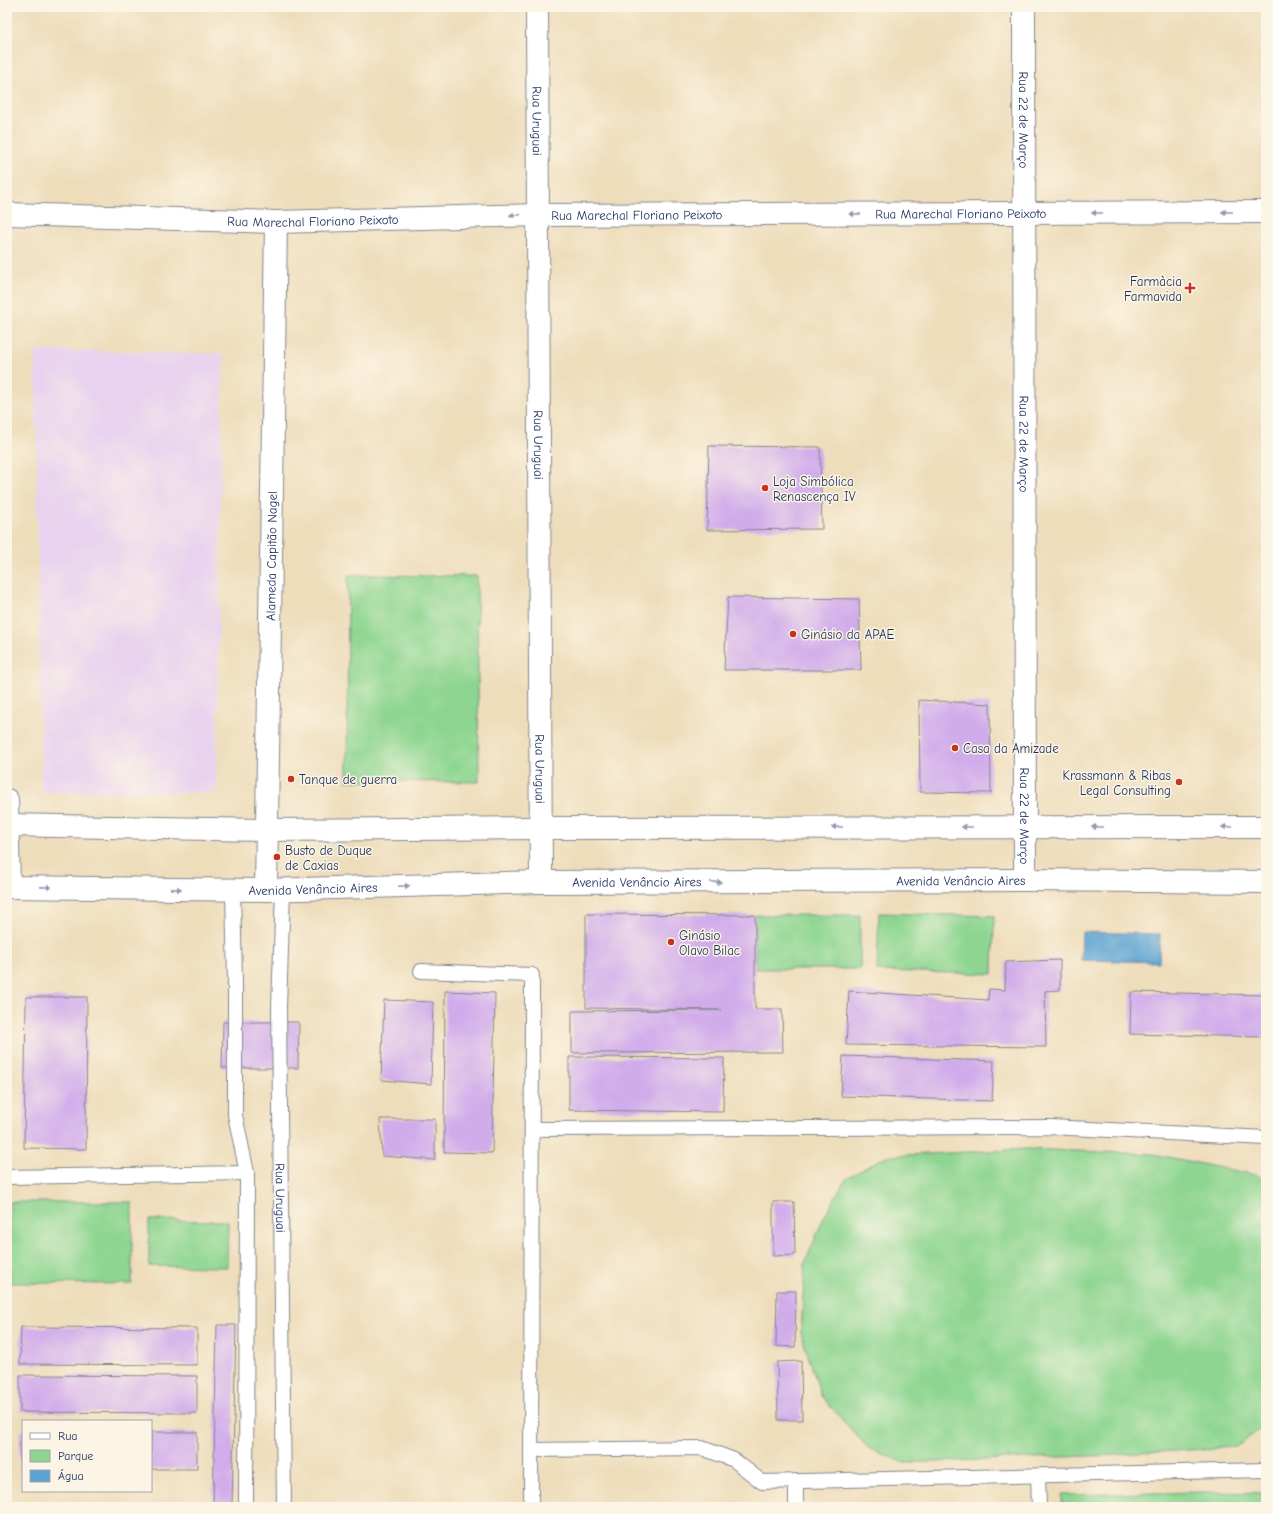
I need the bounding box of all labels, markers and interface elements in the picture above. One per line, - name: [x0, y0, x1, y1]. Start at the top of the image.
- street label: Rua 22 de Março: [1016, 72, 1031, 169]
- street label: Rua Uruguai: [529, 86, 545, 156]
- street label: Rua Marechal Floriano Peixoto: [875, 206, 1047, 222]
- street label: Rua Marechal Floriano Peixoto: [551, 207, 723, 223]
- one-way arrow: [1221, 209, 1233, 216]
- one-way arrow: [1090, 210, 1103, 216]
- one-way arrow: [848, 211, 861, 217]
- street label: Rua Marechal Floriano Peixoto: [227, 212, 399, 230]
- one-way arrow: [508, 212, 521, 218]
- place label: Farmàcia Farmavida: [1124, 274, 1182, 304]
- marker: Farmàcia Farmavida: [1185, 283, 1195, 293]
- street label: Rua 22 de Março: [1016, 396, 1032, 493]
- street label: Rua Uruguai: [531, 410, 546, 480]
- place label: Loja Simbólica Renascença IV: [773, 474, 856, 504]
- marker: Loja Simbólica Renascença IV: [760, 483, 770, 493]
- street label: Alameda Capitão Nagel: [263, 491, 280, 621]
- place label: Ginásio da APAE: [801, 627, 895, 642]
- marker: Ginásio da APAE: [788, 629, 798, 639]
- street label: Rua Uruguai: [532, 734, 548, 804]
- place label: Casa da Amizade: [963, 741, 1059, 756]
- marker: Casa da Amizade: [950, 743, 960, 753]
- street label: Rua 22 de Março: [1017, 768, 1032, 865]
- place label: Krassmann & Ribas Legal Consulting: [1063, 768, 1171, 798]
- place label: Tanque de guerra: [299, 772, 397, 787]
- marker: Tanque de guerra: [286, 774, 296, 784]
- marker: Krassmann & Ribas Legal Consulting: [1174, 777, 1184, 787]
- one-way arrow: [830, 824, 843, 830]
- one-way arrow: [960, 824, 973, 830]
- one-way arrow: [1090, 824, 1103, 830]
- one-way arrow: [1220, 824, 1233, 830]
- place label: Busto de Duque de Caxias: [285, 843, 373, 873]
- marker: Busto de Duque de Caxias: [272, 852, 282, 862]
- street label: Avenida Venâncio Aires: [896, 873, 1025, 889]
- street label: Avenida Venâncio Aires: [572, 874, 701, 890]
- one-way arrow: [710, 879, 723, 885]
- street label: Avenida Venâncio Aires: [248, 880, 378, 898]
- one-way arrow: [398, 883, 411, 889]
- one-way arrow: [40, 884, 53, 890]
- one-way arrow: [170, 886, 183, 892]
- place label: Ginásio Olavo Bilac: [679, 928, 740, 958]
- marker: Ginásio Olavo Bilac: [666, 937, 676, 947]
- street label: Rua Uruguai: [273, 1163, 288, 1233]
- legend: [22, 1420, 152, 1492]
- text: Rua: [58, 1429, 77, 1443]
- text: Parque: [58, 1449, 93, 1463]
- text: Água: [58, 1469, 84, 1483]

